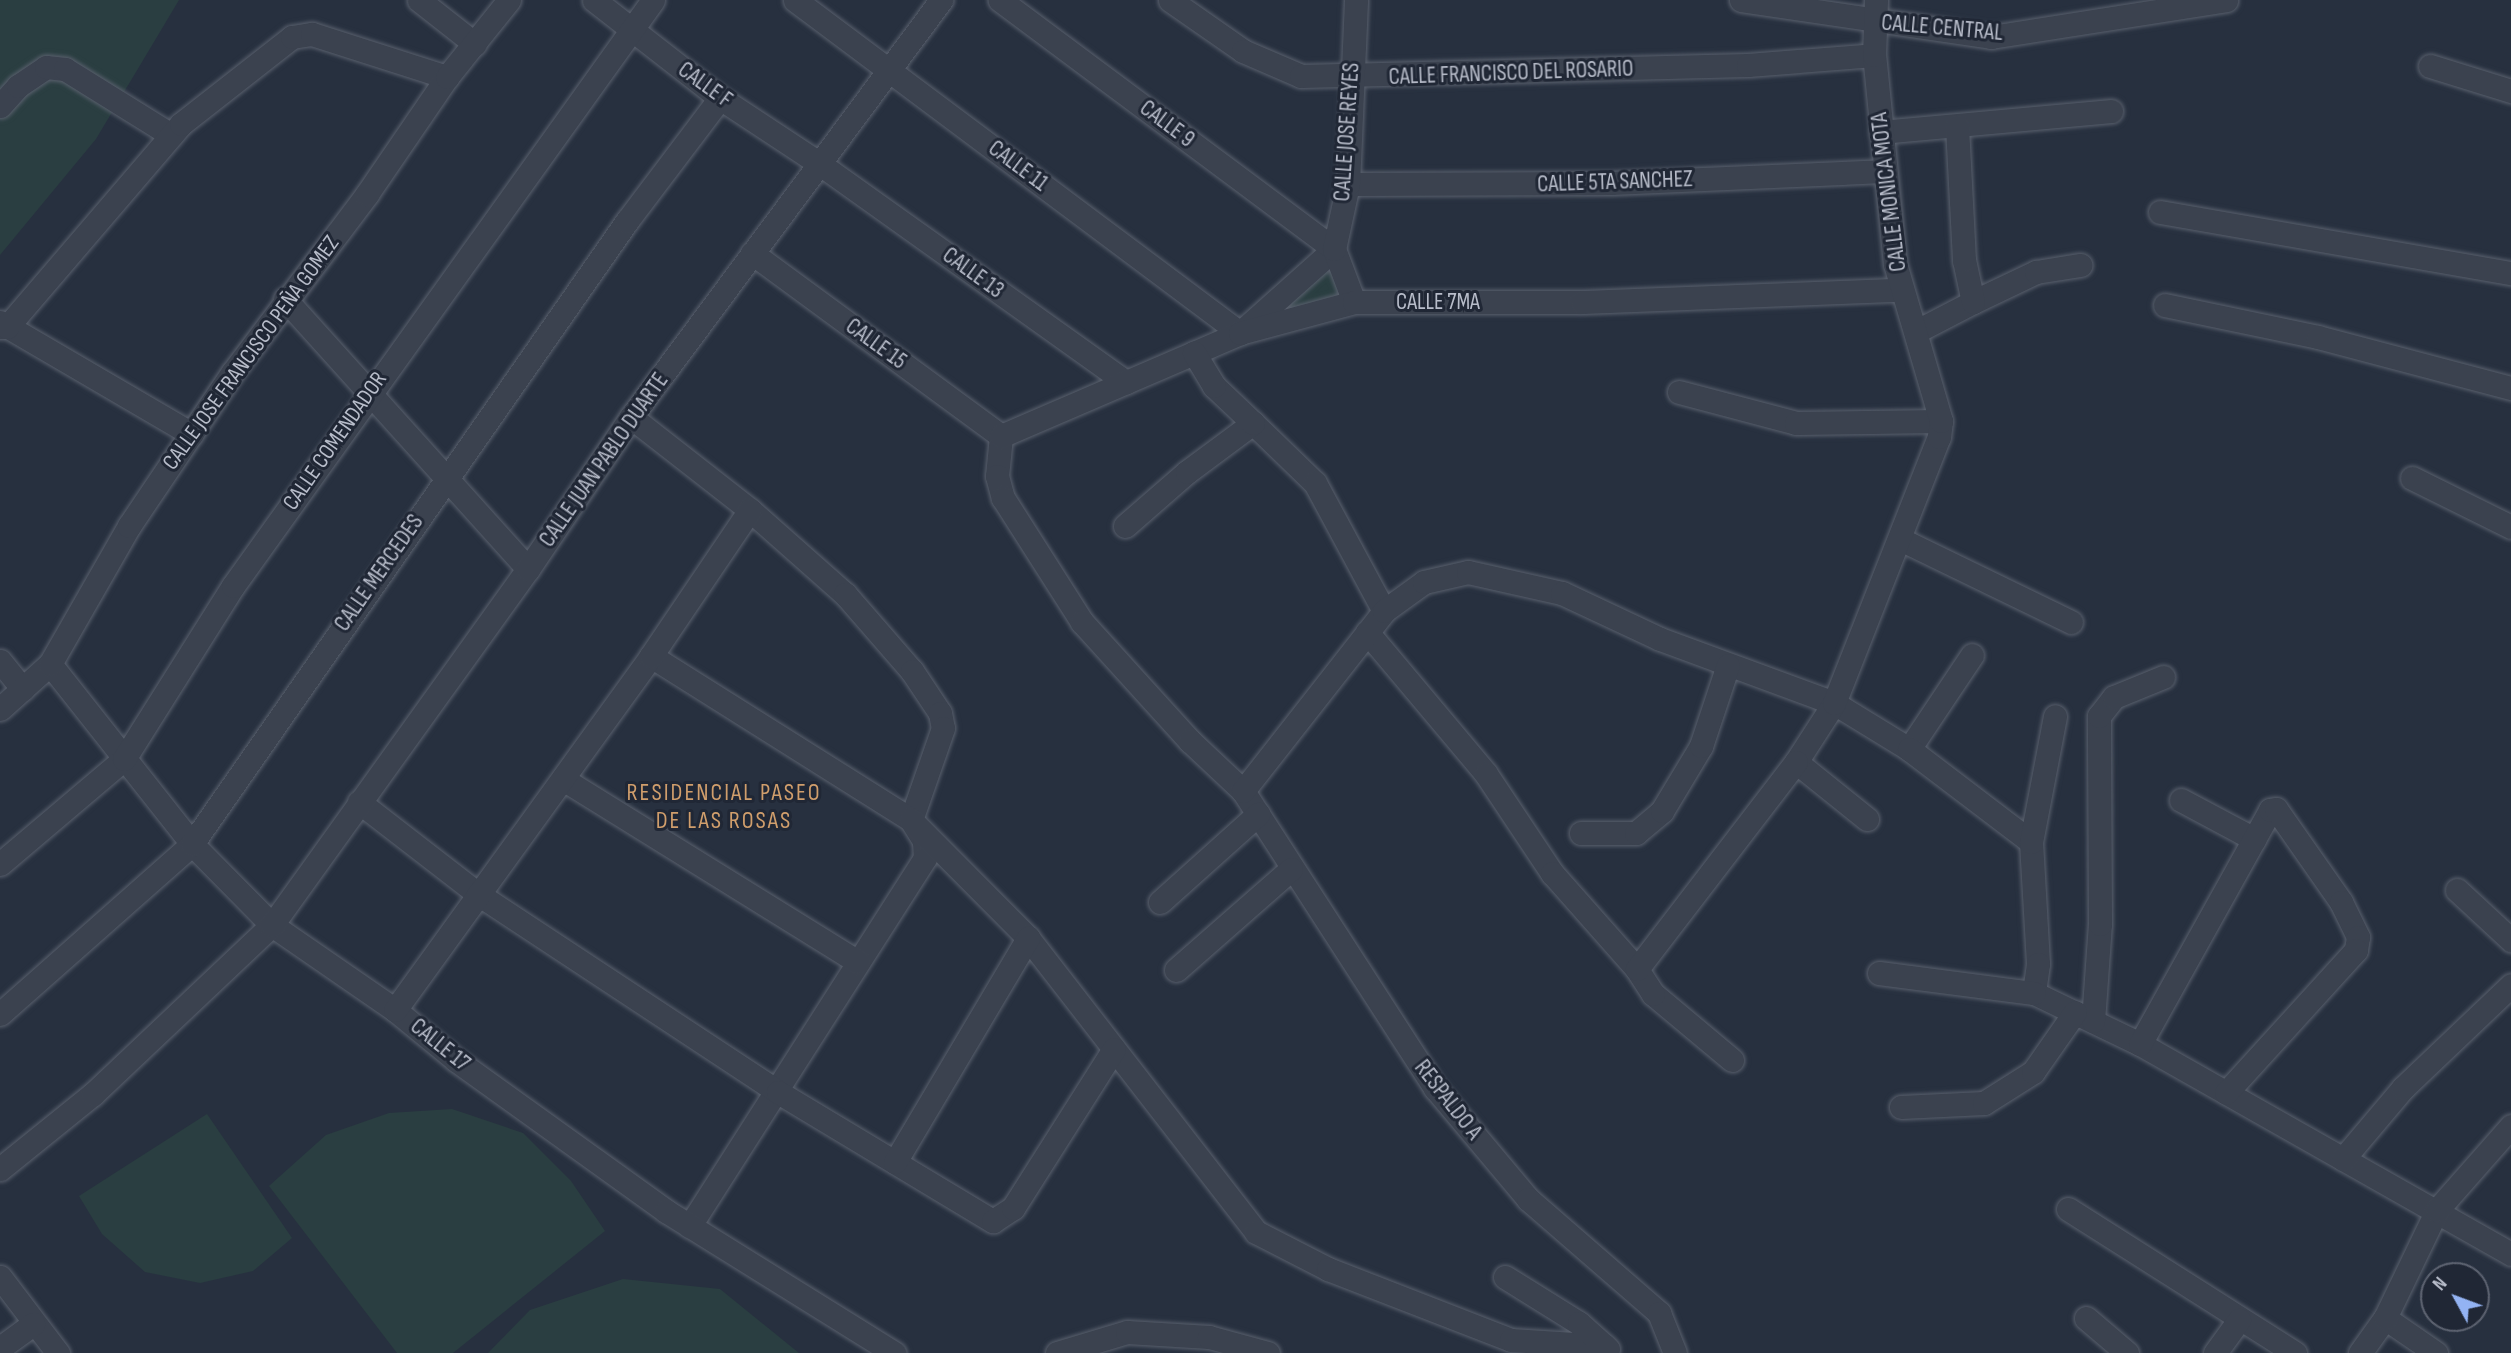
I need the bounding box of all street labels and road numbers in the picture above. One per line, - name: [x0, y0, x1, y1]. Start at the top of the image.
- street label: CALLE CENTRAL: [1880, 9, 2004, 47]
- street label: CALLE FRANCISCO DEL ROSARIO: [1388, 55, 1634, 91]
- street label: CALLE F: [673, 56, 737, 114]
- street label: CALLE JOSE REYES: [1328, 62, 1366, 202]
- street label: CALLE 9: [1134, 95, 1200, 153]
- street label: CALLE MONICA MOTA: [1866, 111, 1912, 273]
- street label: CALLE 11: [983, 135, 1053, 197]
- street label: CALLE 5TA SANCHEZ: [1537, 165, 1693, 199]
- street label: CALLE JOSE FRANCISCO PEÑA GOMEZ: [157, 231, 345, 475]
- street label: CALLE 13: [937, 242, 1009, 304]
- street label: CALLE 7MA: [1396, 288, 1480, 316]
- street label: CALLE 15: [840, 313, 912, 375]
- street label: CALLE COMENDADOR: [277, 367, 393, 515]
- street label: CALLE JUAN PABLO DUARTE: [534, 368, 674, 552]
- street label: CALLE MERCEDES: [329, 509, 429, 637]
- street label: CALLE 17: [405, 1013, 475, 1077]
- street label: RESPALDO A: [1408, 1055, 1488, 1145]

